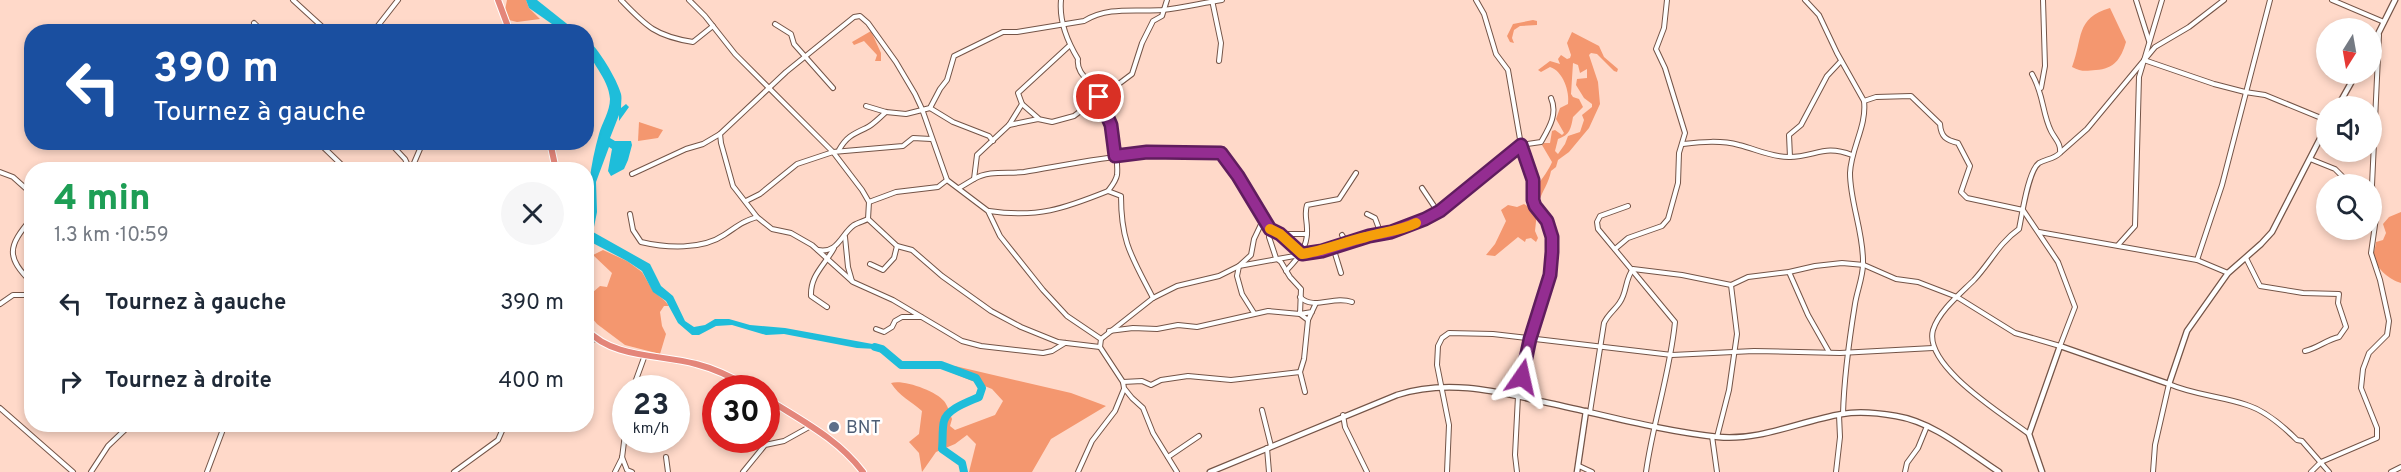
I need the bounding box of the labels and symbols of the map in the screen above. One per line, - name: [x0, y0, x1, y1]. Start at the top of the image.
- north arrow: [2316, 18, 2382, 84]
- pin: [1073, 71, 1124, 122]
- position arrow: [1490, 345, 1554, 409]
- speed limit sign: 30: [702, 375, 780, 453]
- place label: BNT: [846, 417, 881, 440]
- marker: BNT: [827, 420, 841, 434]

